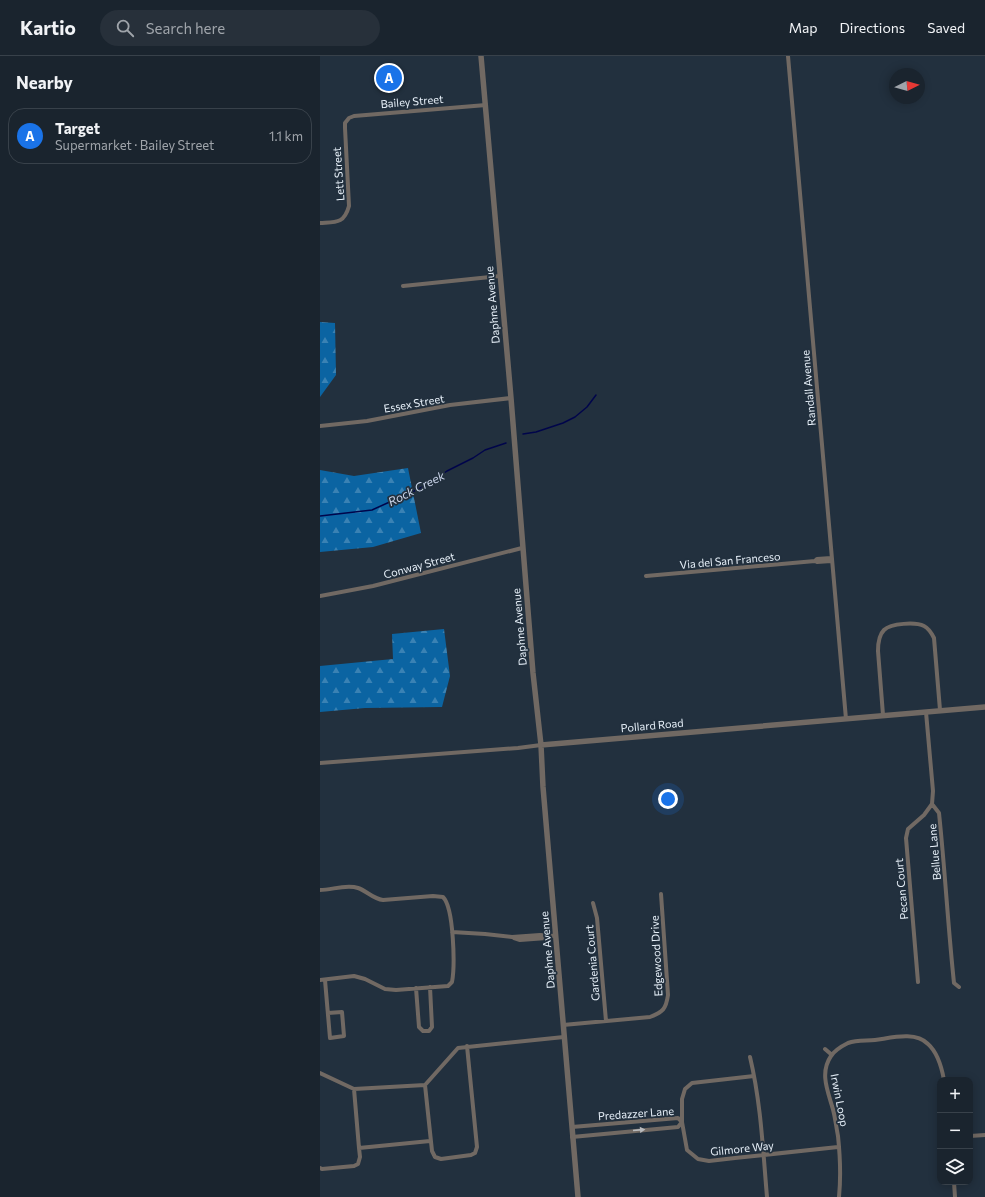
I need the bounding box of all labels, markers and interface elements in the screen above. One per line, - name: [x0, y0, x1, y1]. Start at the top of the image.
- search box: [100, 10, 380, 46]
- text: Kartio: [20, 16, 76, 39]
- icon: search: [114, 17, 136, 39]
- text: Search here: [146, 19, 225, 37]
- text: Map: [789, 19, 818, 36]
- text: Directions: [840, 19, 905, 36]
- text: Saved: [927, 19, 965, 36]
- pin: A: [376, 63, 402, 93]
- north arrow: [889, 68, 925, 104]
- text: Nearby: [16, 72, 73, 93]
- street label: Bailey Street: [380, 92, 444, 110]
- text: Target: [55, 119, 100, 137]
- text: A: [25, 128, 35, 144]
- text: 1.1 km: [269, 128, 303, 144]
- text: Supermarket · Bailey Street: [55, 137, 214, 153]
- street label: Lett Street: [330, 146, 346, 202]
- street label: Daphne Avenue: [482, 266, 502, 344]
- street label: Randall Avenue: [798, 349, 818, 426]
- street label: Essex Street: [383, 391, 446, 415]
- water label: Rock Creek: [385, 468, 447, 508]
- street label: Conway Street: [382, 549, 457, 581]
- street label: Via del San Franceso: [679, 549, 781, 571]
- street label: Daphne Avenue: [509, 588, 529, 666]
- street label: Pollard Road: [620, 716, 684, 734]
- your location: [658, 789, 678, 809]
- street label: Bellue Lane: [925, 823, 943, 881]
- street label: Pecan Court: [892, 857, 910, 920]
- street label: Daphne Avenue: [537, 911, 557, 989]
- street label: Edgewood Drive: [647, 915, 665, 997]
- street label: Gardenia Court: [582, 924, 602, 1002]
- street label: Irwin Loop: [829, 1073, 851, 1127]
- map controls: [937, 1077, 973, 1185]
- button: +: [937, 1077, 973, 1113]
- street label: Predazzer Lane: [597, 1104, 675, 1122]
- button: −: [937, 1113, 973, 1149]
- one-way arrow: [633, 1127, 645, 1134]
- street label: Gilmore Way: [710, 1138, 775, 1158]
- button: layers: [937, 1149, 973, 1185]

